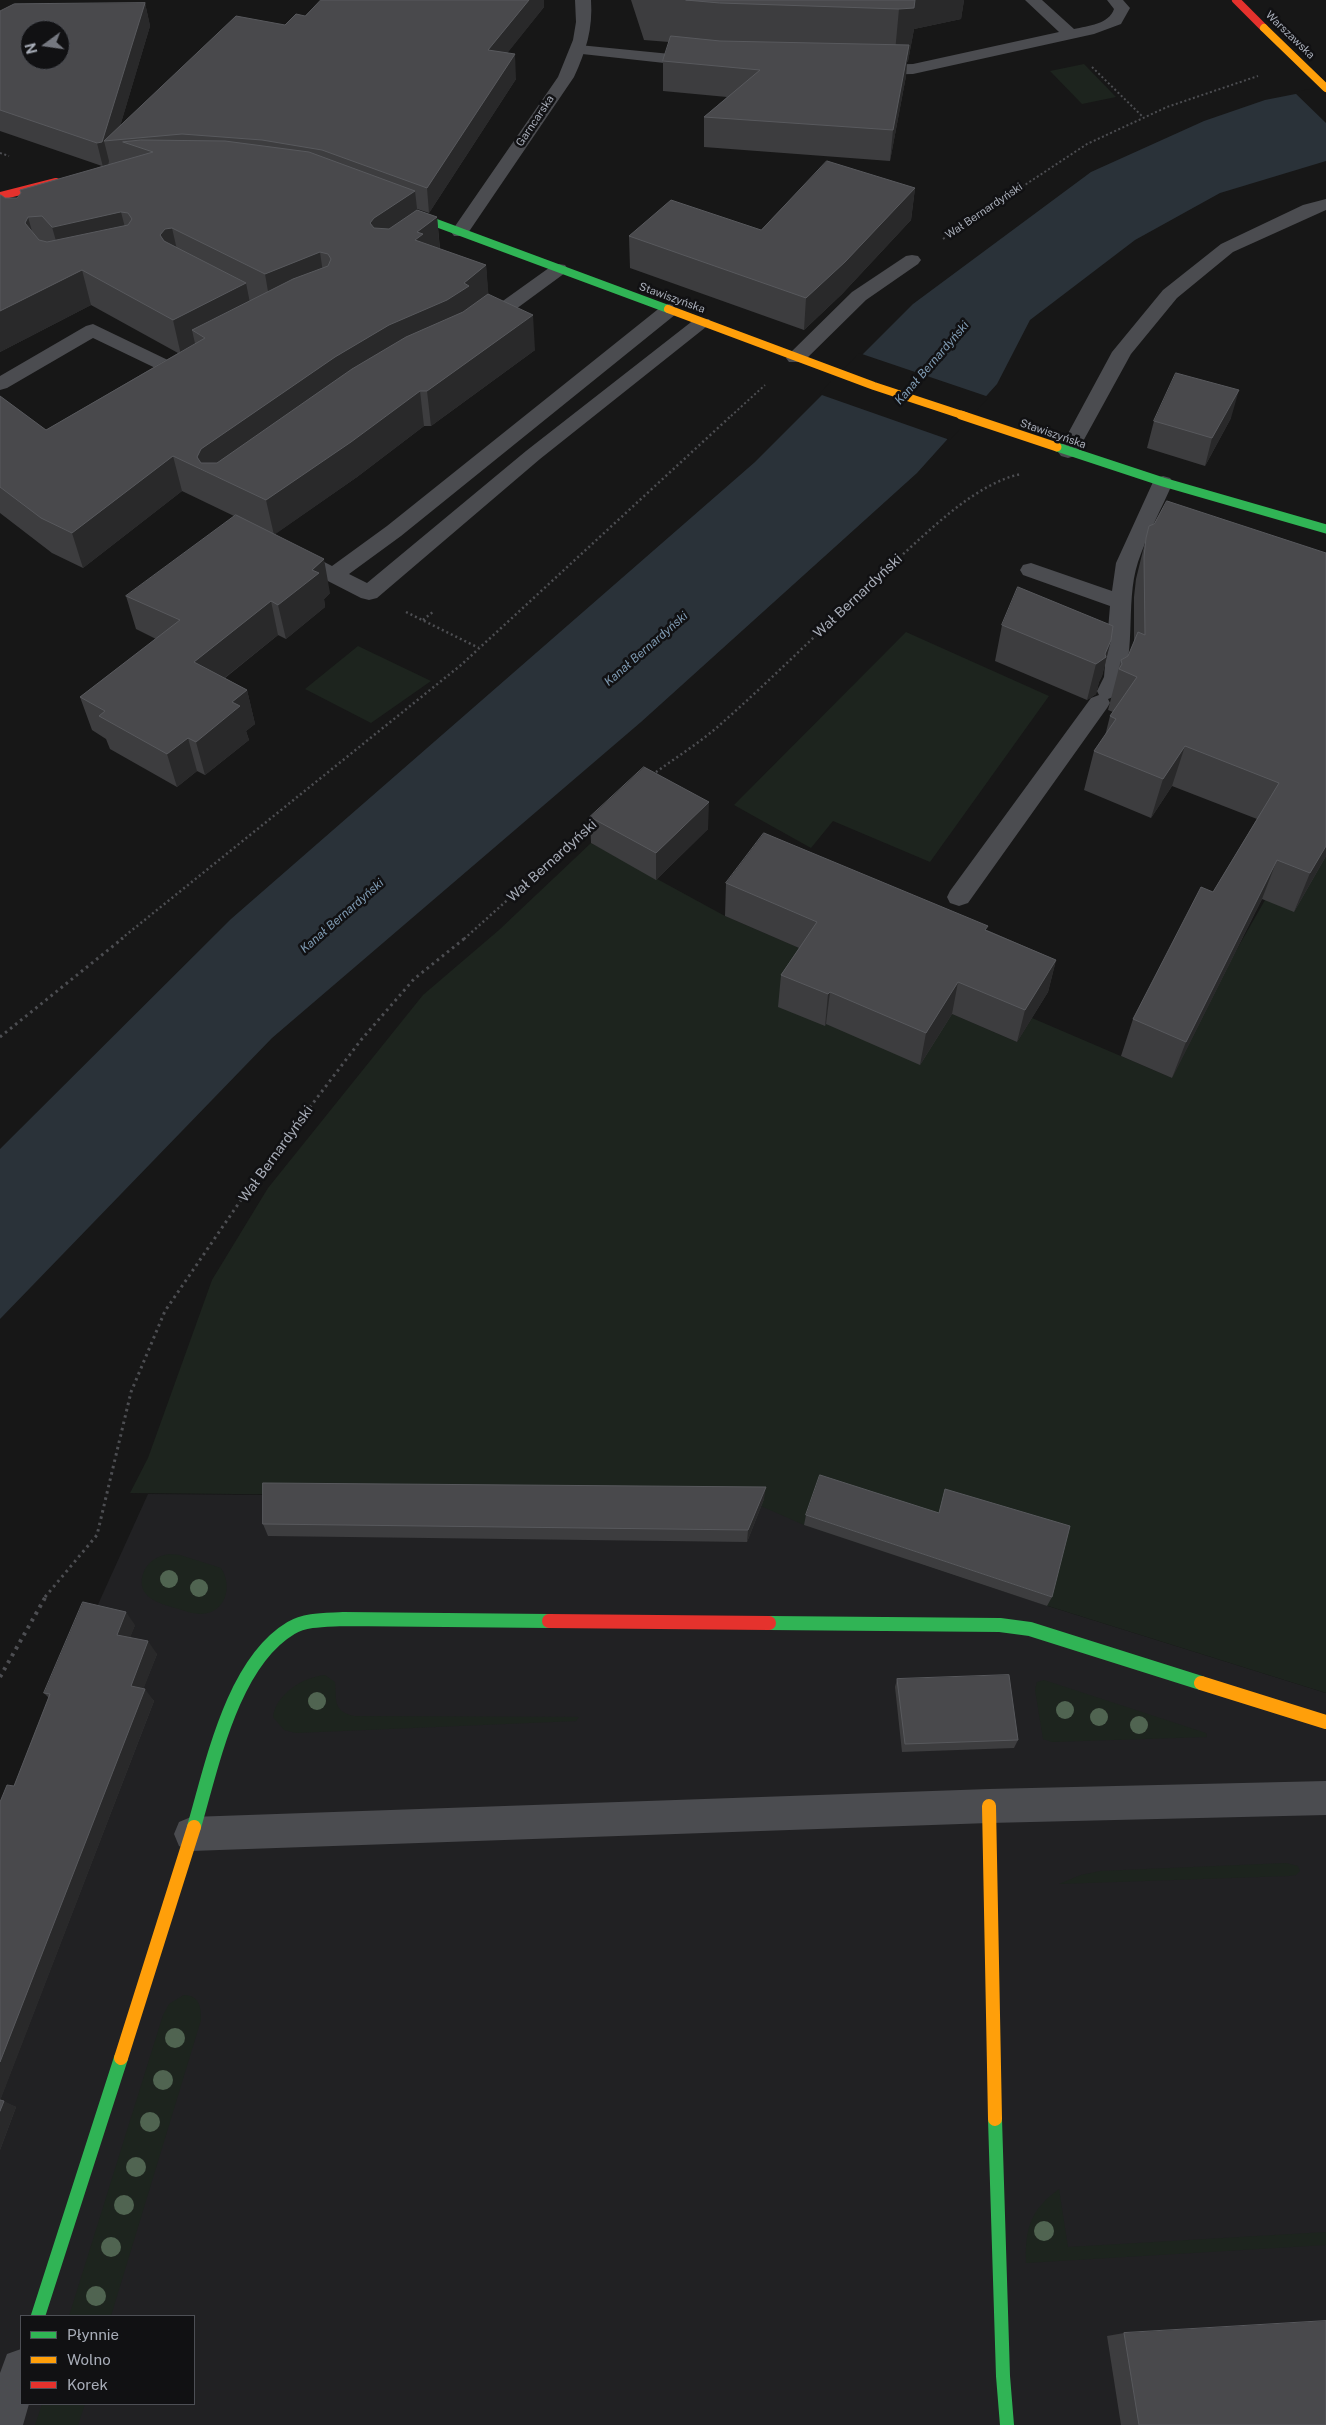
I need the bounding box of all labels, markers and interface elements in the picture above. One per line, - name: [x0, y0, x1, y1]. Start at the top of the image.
- street label: Warszawska: [1263, 8, 1317, 62]
- north arrow: [20, 20, 70, 70]
- text: N: [22, 41, 41, 56]
- street label: Garncarska: [513, 93, 557, 149]
- street label: Wał Bernardyński: [943, 180, 1025, 242]
- street label: Stawiszyńska: [637, 280, 707, 316]
- water label: Kanał Bernardyński: [892, 318, 972, 408]
- street label: Stawiszyńska: [1018, 416, 1088, 452]
- street label: Wał Bernardyński: [810, 551, 906, 641]
- water label: Kanał Bernardyński: [601, 609, 691, 689]
- street label: Wał Bernardyński: [504, 816, 600, 906]
- water label: Kanał Bernardyński: [297, 876, 387, 956]
- street label: Wał Bernardyński: [235, 1103, 317, 1205]
- legend: [20, 2315, 195, 2405]
- text: Płynnie: [67, 2326, 119, 2343]
- text: Wolno: [67, 2351, 111, 2368]
- text: Korek: [67, 2376, 108, 2393]

